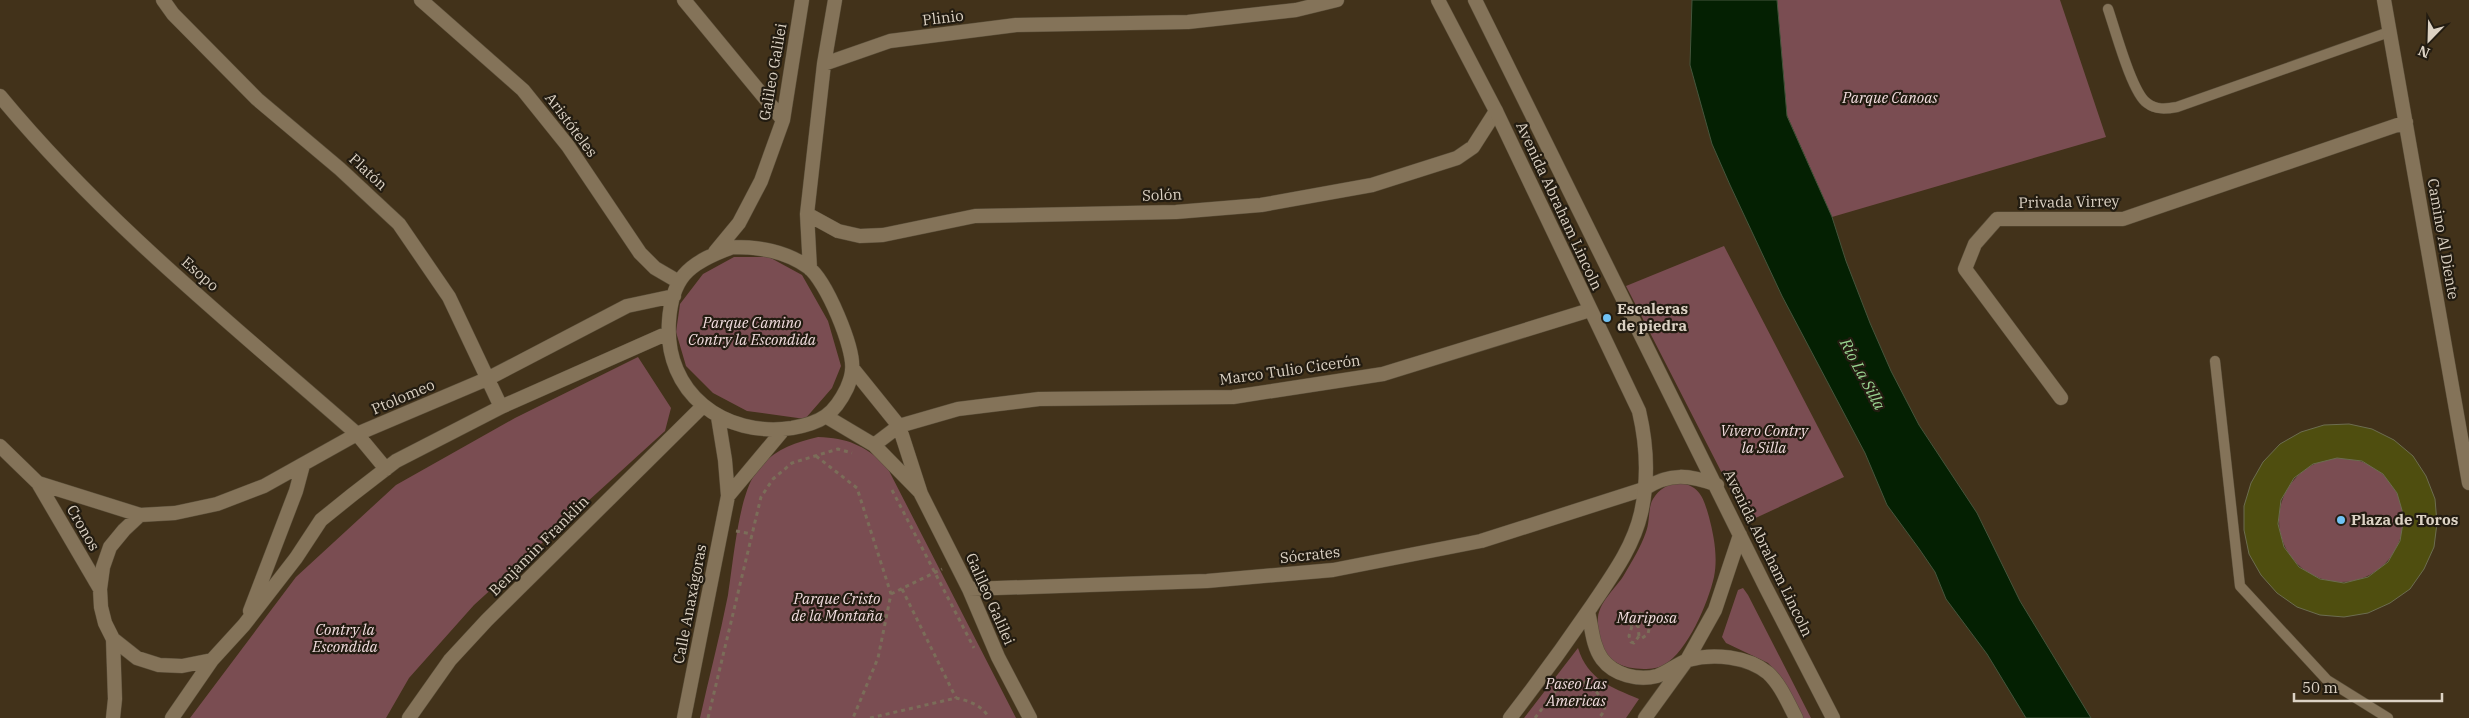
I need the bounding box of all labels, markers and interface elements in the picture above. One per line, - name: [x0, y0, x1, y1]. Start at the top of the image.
- street label: Plinio: [921, 6, 965, 29]
- north arrow: [2404, 15, 2454, 65]
- street label: Galileo Galilei: [755, 21, 790, 122]
- text: N: [2415, 42, 2433, 62]
- park label: Parque Canoas: [1841, 88, 1938, 107]
- street label: Aristóteles: [541, 89, 602, 161]
- street label: Avenida Abraham Lincoln: [1512, 119, 1607, 293]
- street label: Platón: [345, 149, 392, 194]
- street label: Camino Al Diente: [2423, 177, 2464, 301]
- street label: Solón: [1142, 184, 1183, 205]
- street label: Privada Virrey: [2018, 191, 2120, 212]
- street label: Esopo: [178, 252, 223, 295]
- place label: Escaleras de piedra: [1617, 299, 1688, 335]
- marker: Escaleras de piedra: [1601, 312, 1613, 324]
- park label: Parque Camino Contry la Escondida: [688, 313, 817, 349]
- water label: Río La Silla: [1835, 334, 1890, 413]
- street label: Marco Tulio Cicerón: [1218, 350, 1362, 389]
- street label: Ptolomeo: [368, 375, 437, 418]
- park label: Vivero Contry la Silla: [1720, 421, 1809, 457]
- street label: Avenida Abraham Lincoln: [1720, 466, 1817, 640]
- street label: Benjamin Franklin: [485, 491, 593, 600]
- street label: Cronos: [63, 501, 104, 554]
- place label: Plaza de Toros: [2351, 510, 2458, 529]
- marker: Plaza de Toros: [2335, 514, 2347, 526]
- street label: Calle Anaxágoras: [669, 542, 710, 665]
- street label: Sócrates: [1279, 542, 1341, 567]
- street label: Galileo Galilei: [962, 550, 1019, 648]
- park label: Parque Cristo de la Montaña: [791, 589, 884, 625]
- park label: Mariposa: [1616, 608, 1678, 627]
- park label: Contry la Escondida: [311, 620, 379, 656]
- scale bar: [2294, 670, 2442, 702]
- park label: Paseo Las Americas: [1544, 674, 1607, 710]
- text: 50 m: [2302, 678, 2338, 697]

